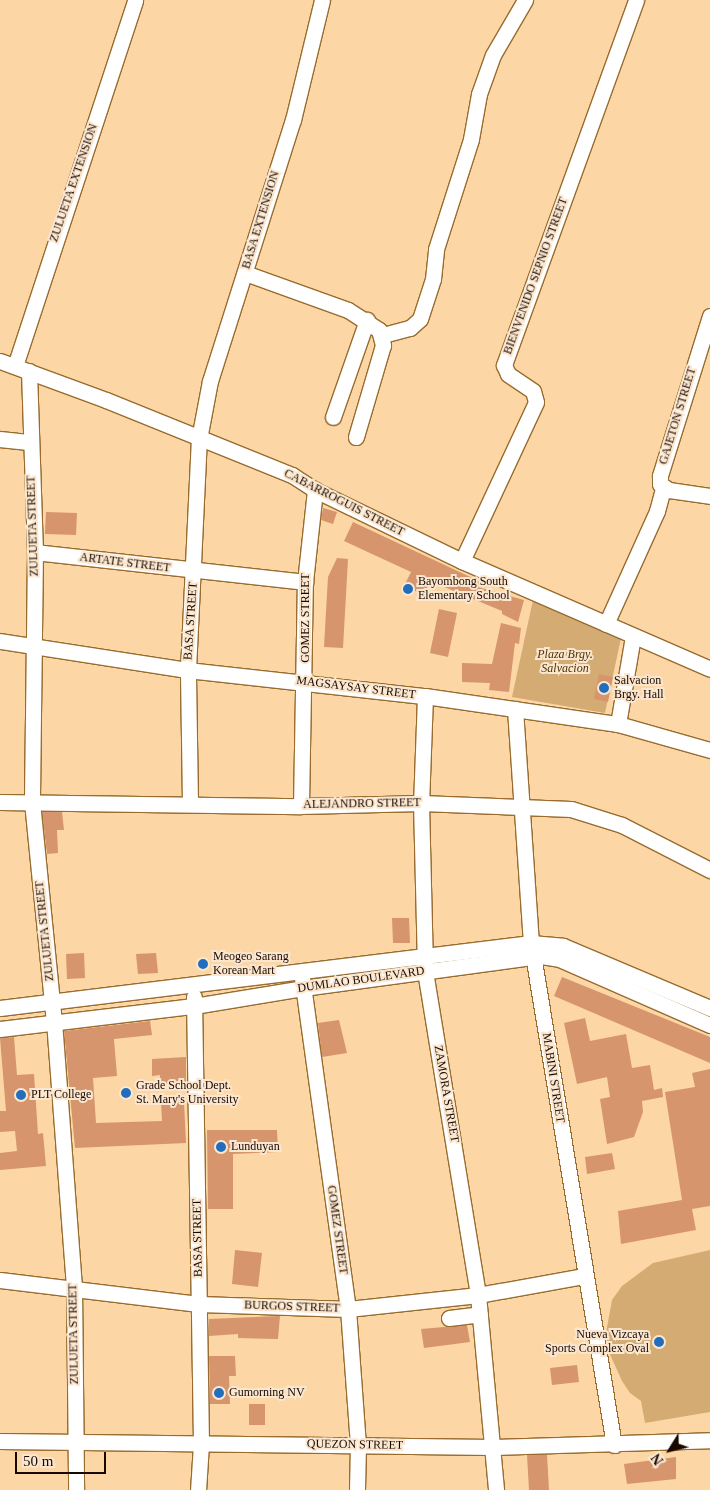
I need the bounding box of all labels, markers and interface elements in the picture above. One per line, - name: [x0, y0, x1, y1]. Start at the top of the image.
- street label: ZULUETA EXTENSION: [47, 122, 101, 244]
- street label: BASA EXTENSION: [239, 169, 283, 271]
- street label: BIENVENIDO SEPNIO STREET: [501, 196, 571, 356]
- street label: GAJETON STREET: [656, 366, 700, 466]
- street label: CABARROGUIS STREET: [281, 466, 407, 540]
- street label: ZULUETA STREET: [24, 475, 42, 577]
- street label: ARTATE STREET: [79, 550, 171, 576]
- street label: GOMEZ STREET: [299, 573, 313, 663]
- place label: Bayombong South Elementary School: [418, 575, 510, 603]
- street label: BASA STREET: [181, 581, 201, 661]
- marker: Bayombong South Elementary School: [402, 583, 414, 595]
- park label: Plaza Brgy. Salvacion: [537, 648, 593, 676]
- street label: MAGSAYSAY STREET: [295, 673, 417, 703]
- place label: Salvacion Brgy. Hall: [614, 674, 664, 702]
- marker: Salvacion Brgy. Hall: [598, 682, 610, 694]
- street label: ALEJANDRO STREET: [303, 796, 421, 812]
- street label: ZULUETA STREET: [33, 880, 57, 982]
- place label: Meogeo Sarang Korean Mart: [213, 950, 289, 978]
- marker: Meogeo Sarang Korean Mart: [197, 958, 209, 970]
- street label: DUMLAO BOULEVARD: [297, 964, 425, 996]
- street label: MABINI STREET: [539, 1032, 567, 1124]
- street label: ZAMORA STREET: [430, 1044, 462, 1144]
- place label: Grade School Dept. St. Mary's University: [136, 1079, 238, 1107]
- marker: Grade School Dept. St. Mary's University: [120, 1087, 132, 1099]
- place label: PLT College: [31, 1088, 92, 1102]
- marker: PLT College: [15, 1089, 27, 1101]
- place label: Lunduyan: [231, 1140, 280, 1154]
- marker: Lunduyan: [215, 1141, 227, 1153]
- street label: GOMEZ STREET: [324, 1185, 350, 1275]
- street label: BASA STREET: [190, 1198, 206, 1278]
- street label: ZULUETA STREET: [66, 1283, 82, 1385]
- street label: BURGOS STREET: [244, 1298, 340, 1316]
- place label: Nueva Vizcaya Sports Complex Oval: [545, 1328, 649, 1356]
- marker: Nueva Vizcaya Sports Complex Oval: [653, 1336, 665, 1348]
- place label: Gumorning NV: [229, 1386, 305, 1400]
- marker: Gumorning NV: [213, 1387, 225, 1399]
- north arrow: [645, 1425, 695, 1475]
- street label: QUEZON STREET: [307, 1437, 403, 1453]
- scale bar: [18, 1442, 109, 1474]
- text: N: [648, 1451, 667, 1468]
- text: 50 m: [23, 1453, 53, 1469]

